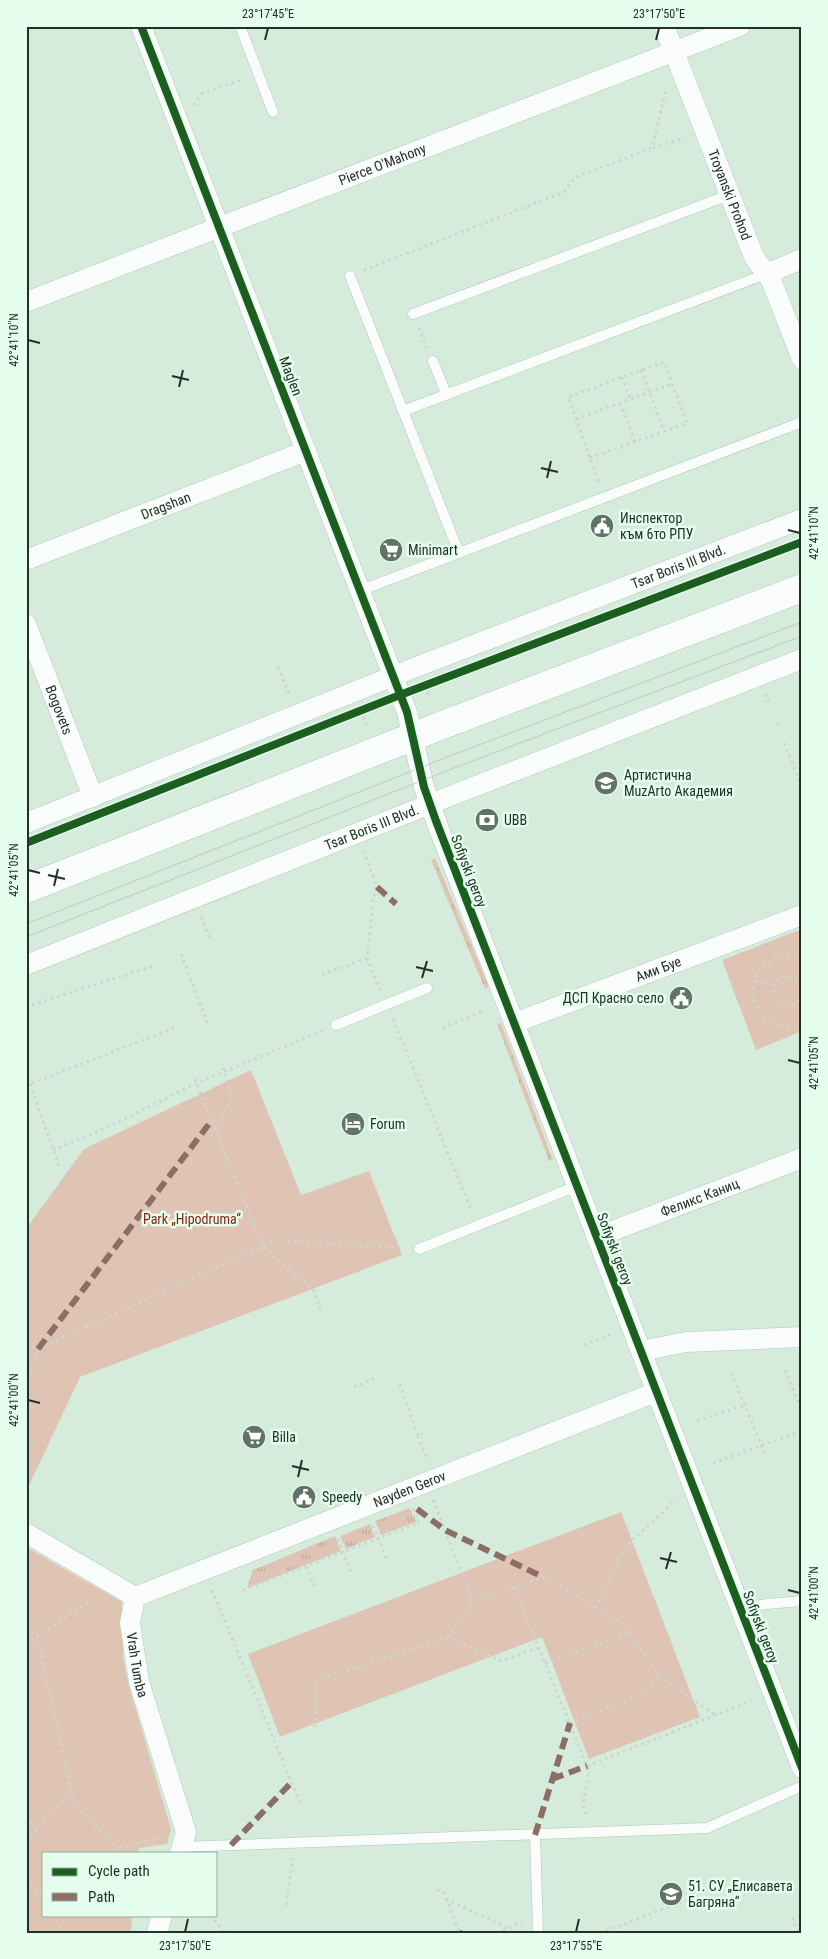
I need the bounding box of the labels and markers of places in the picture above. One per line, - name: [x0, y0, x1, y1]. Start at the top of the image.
- place label: Инспектор към 6то РПУ: [620, 510, 694, 542]
- public building icon: Инспектор към 6то РПУ: [589, 513, 615, 539]
- supermarket icon: Minimart: [378, 537, 404, 563]
- place label: Minimart: [408, 542, 458, 558]
- place label: Артистична MuzArto Академия: [624, 767, 733, 799]
- school or university icon: Артистична MuzArto Академия: [593, 770, 619, 796]
- bank icon: UBB: [474, 807, 500, 833]
- place label: UBB: [504, 812, 527, 828]
- public building icon: ДСП Красно село: [668, 985, 694, 1011]
- place label: ДСП Красно село: [563, 990, 664, 1006]
- hotel icon: Forum: [340, 1111, 366, 1137]
- place label: Forum: [370, 1116, 405, 1132]
- supermarket icon: Billa: [241, 1424, 267, 1450]
- place label: Billa: [272, 1429, 296, 1445]
- public building icon: Speedy: [291, 1484, 317, 1510]
- place label: Speedy: [322, 1489, 362, 1505]
- place label: 51. СУ „Елисавета Багряна“: [688, 1878, 793, 1910]
- school or university icon: 51. СУ „Елисавета Багряна“: [658, 1881, 684, 1907]

